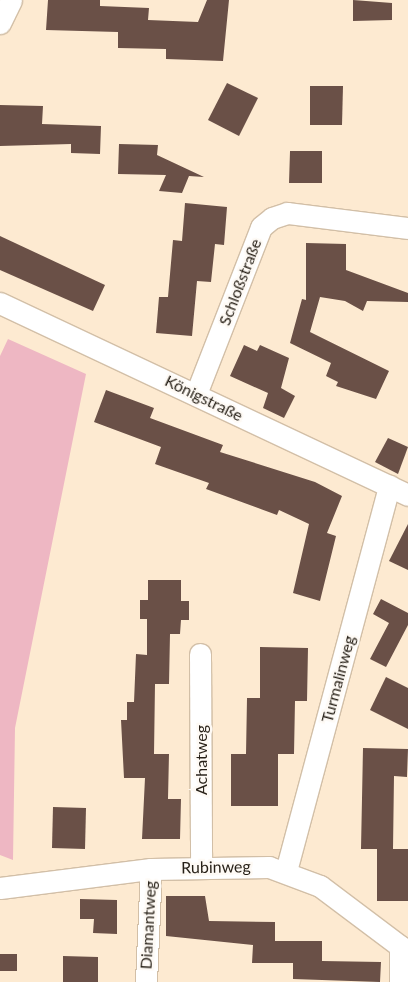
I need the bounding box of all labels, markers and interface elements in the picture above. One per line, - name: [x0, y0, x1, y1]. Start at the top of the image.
- street label: Schloßstraße: [215, 236, 265, 328]
- street label: Königstraße: [162, 371, 246, 425]
- street label: Turmalinweg: [317, 633, 359, 725]
- street label: Achatweg: [191, 725, 211, 795]
- street label: Rubinweg: [181, 857, 251, 877]
- street label: Diamantweg: [136, 880, 160, 970]

